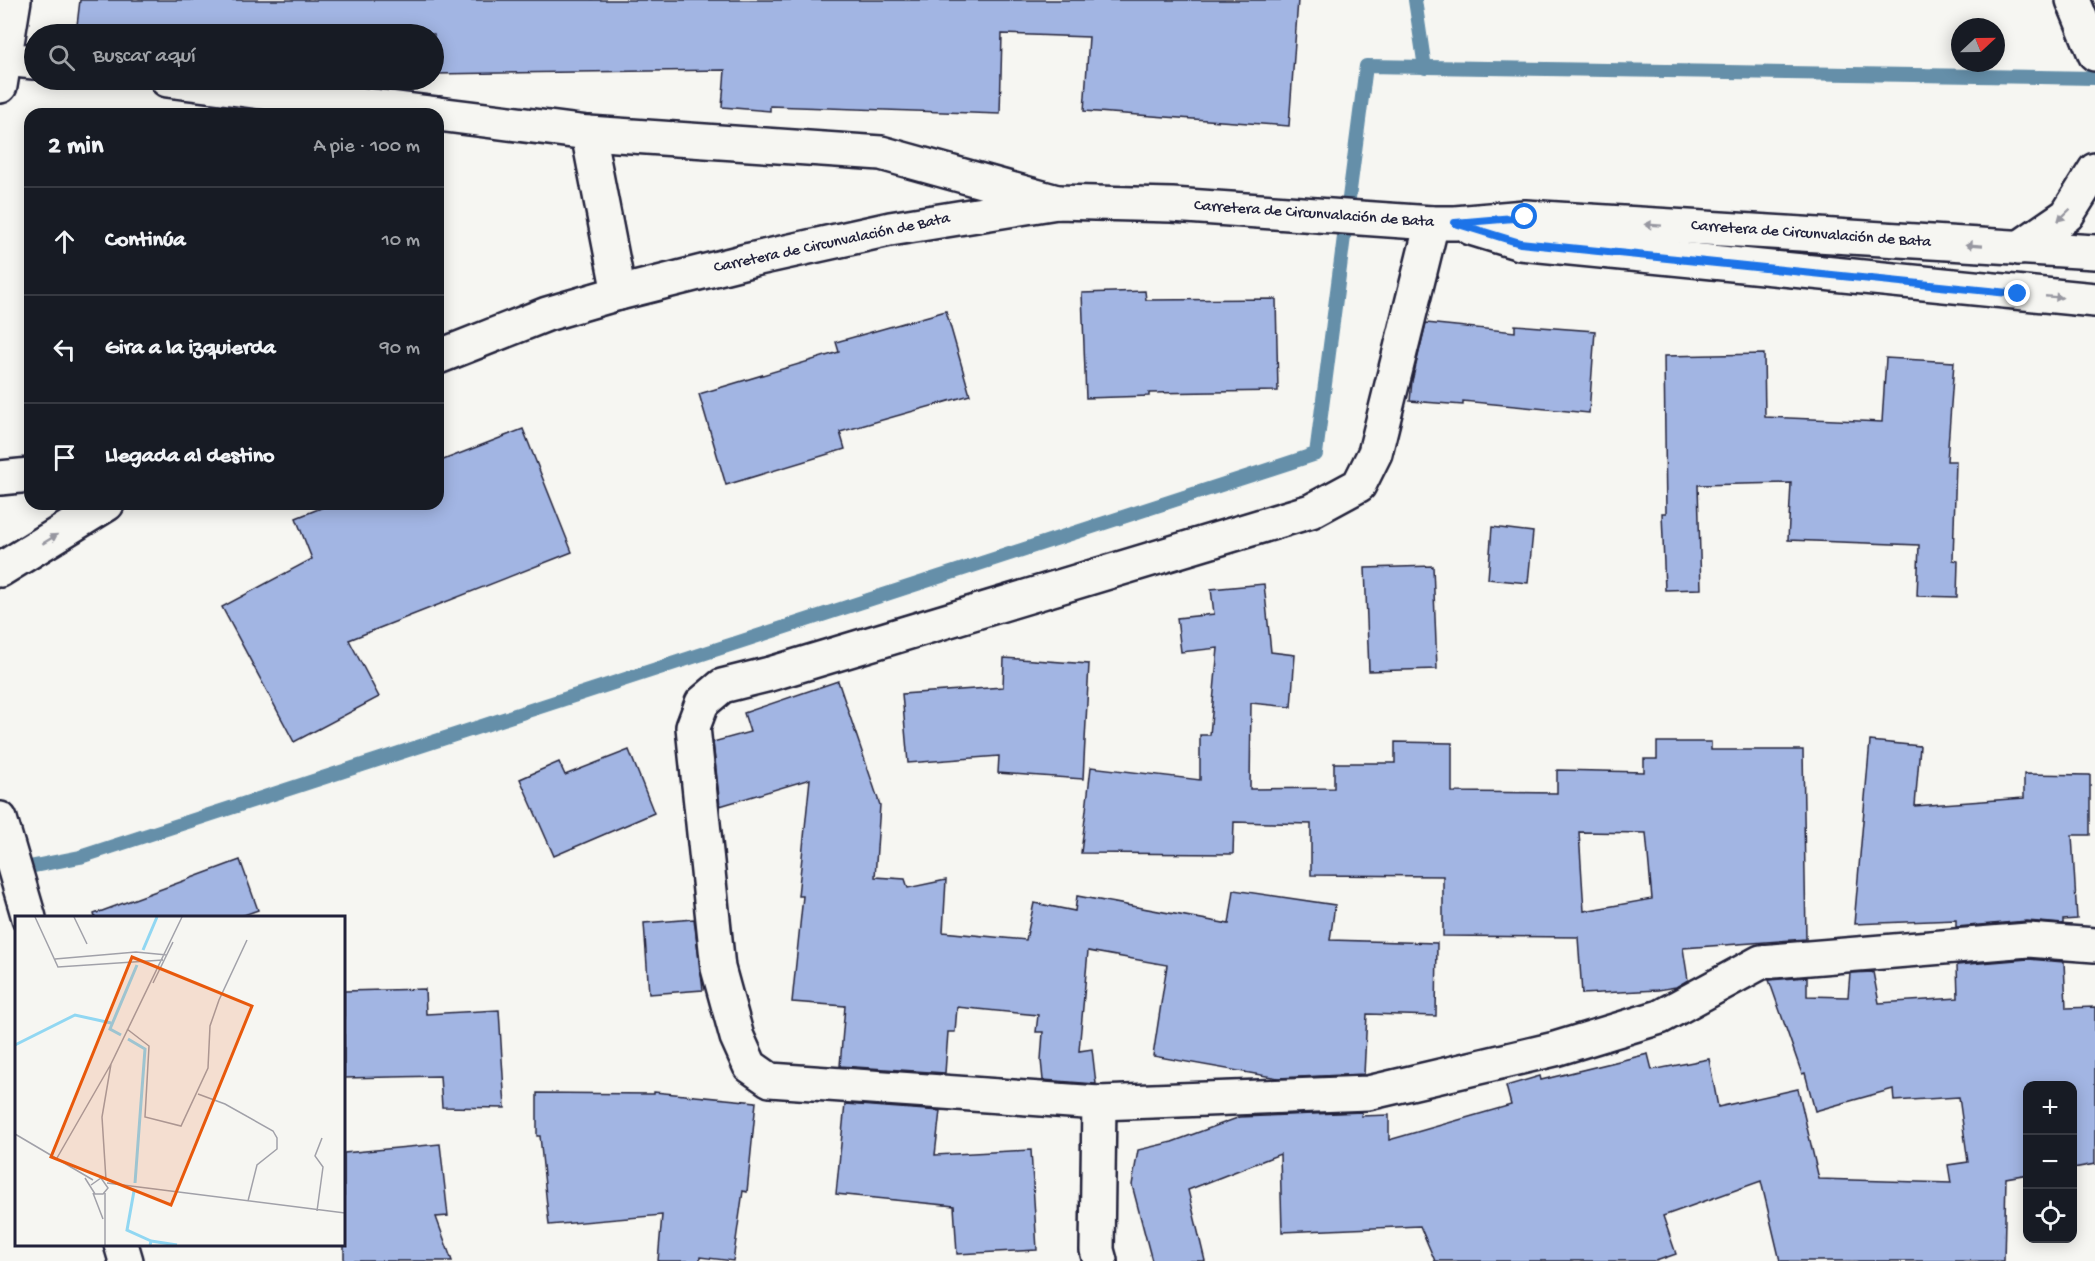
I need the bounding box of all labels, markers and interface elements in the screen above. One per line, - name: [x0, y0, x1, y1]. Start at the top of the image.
- north arrow: [1951, 18, 2005, 72]
- search box: [24, 24, 444, 90]
- icon: search: [45, 41, 78, 74]
- text: Buscar aquí: [93, 44, 196, 70]
- text: 2 min: [48, 132, 103, 163]
- text: A pie · 100 m: [313, 136, 420, 159]
- street label: Carretera de Circunvalación de Bata: [1193, 197, 1436, 233]
- route start: [1511, 203, 1537, 229]
- one-way arrow: [2056, 208, 2071, 222]
- street label: Carretera de Circunvalación de Bata: [712, 209, 953, 278]
- street label: Carretera de Circunvalación de Bata: [1690, 217, 1933, 253]
- one-way arrow: [1644, 220, 1663, 230]
- icon: ahead: [48, 225, 81, 258]
- text: Continúa: [105, 228, 186, 254]
- text: 10 m: [382, 230, 420, 253]
- one-way arrow: [1964, 241, 1983, 250]
- route end: [2004, 280, 2030, 306]
- one-way arrow: [2044, 292, 2063, 302]
- icon: left: [48, 333, 81, 366]
- text: Gira a la izquierda: [105, 336, 276, 362]
- text: 90 m: [380, 338, 420, 361]
- icon: arrive: [48, 441, 81, 474]
- text: Llegada al destino: [105, 444, 275, 470]
- one-way arrow: [42, 534, 58, 545]
- inset map: [15, 916, 345, 1246]
- map controls: [2023, 1081, 2077, 1243]
- button: +: [2023, 1081, 2077, 1135]
- button: −: [2023, 1135, 2077, 1189]
- button: locate: [2023, 1189, 2077, 1243]

